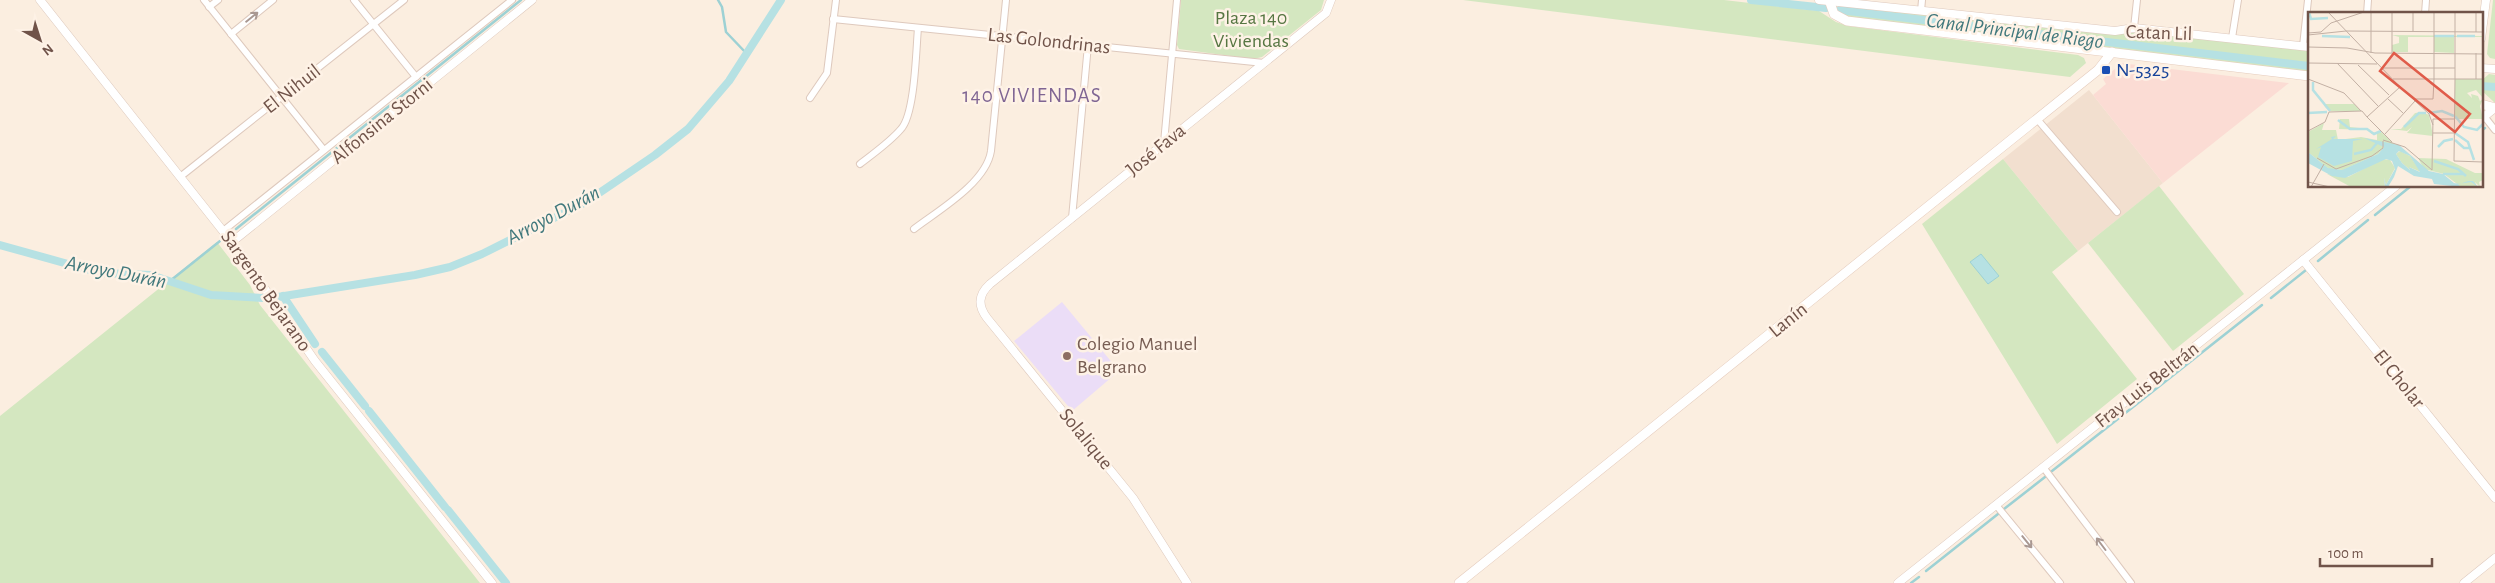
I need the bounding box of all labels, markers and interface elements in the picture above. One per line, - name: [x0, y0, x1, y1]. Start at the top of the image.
- park label: Plaza 140 Viviendas: [1213, 8, 1289, 51]
- water label: Canal Principal de Riego: [1925, 10, 2105, 53]
- one-way arrow: [245, 12, 259, 22]
- inset map: [2308, 12, 2482, 188]
- north arrow: [15, 15, 65, 65]
- street label: Catan Lil: [2125, 22, 2193, 44]
- street label: Las Golondrinas: [987, 25, 1111, 57]
- text: N: [39, 41, 56, 58]
- place label: N-5325: [2116, 60, 2169, 80]
- street label: El Nihuil: [260, 61, 324, 117]
- marker: N-5325: [2100, 64, 2112, 76]
- street label: Alfonsina Storni: [328, 74, 436, 168]
- district label: 140 VIVIENDAS: [962, 85, 1102, 106]
- street label: José Fava: [1123, 120, 1189, 180]
- water label: Arroyo Durán: [502, 182, 603, 249]
- street label: Sargento Bejarano: [217, 227, 315, 355]
- water label: Arroyo Durán: [63, 252, 168, 292]
- street label: Lanín: [1765, 299, 1811, 341]
- place label: Colegio Manuel Belgrano: [1077, 334, 1198, 377]
- street label: Fray Luis Beltrán: [2091, 338, 2203, 432]
- street label: El Cholar: [2370, 346, 2429, 412]
- marker: Colegio Manuel Belgrano: [1061, 350, 1073, 362]
- street label: Solalique: [1055, 405, 1117, 473]
- one-way arrow: [2021, 536, 2032, 549]
- scale bar: [2320, 536, 2432, 568]
- one-way arrow: [2096, 538, 2107, 551]
- text: 100 m: [2328, 546, 2363, 561]

